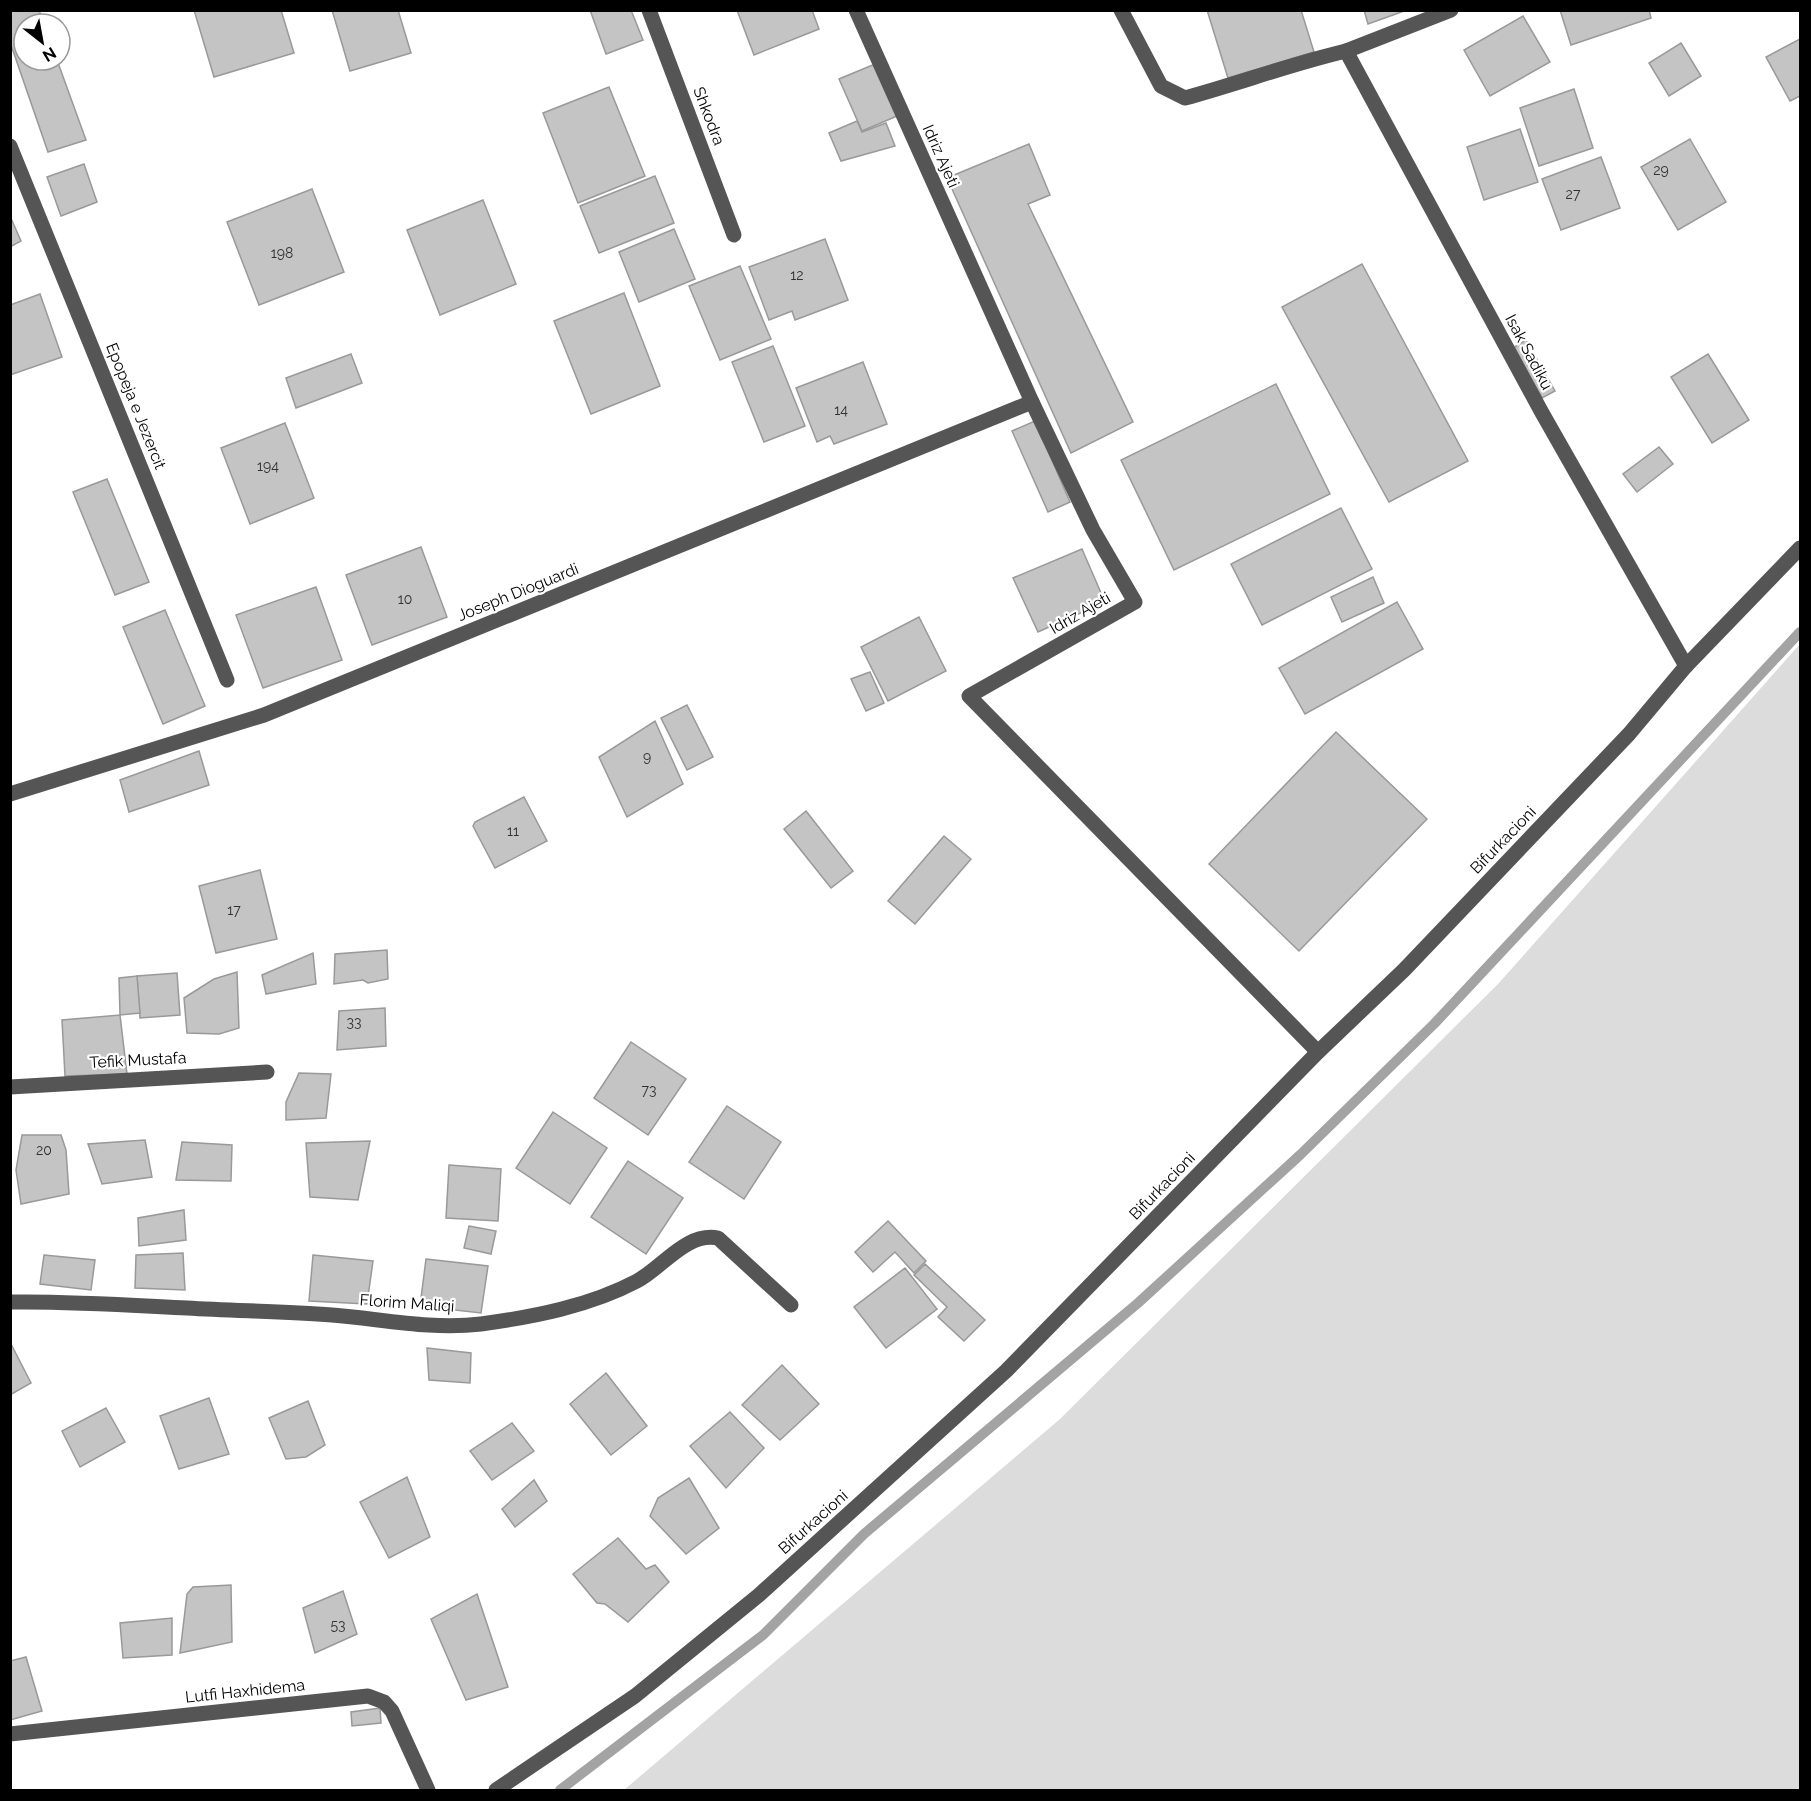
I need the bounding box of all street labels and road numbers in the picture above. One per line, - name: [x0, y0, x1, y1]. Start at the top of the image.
- street label: Shkodra: [689, 84, 729, 148]
- street label: Idriz Ajeti: [919, 122, 963, 190]
- street label: Isak Sadiku: [1501, 311, 1557, 393]
- street label: Epopeja e Jezercit: [102, 340, 170, 473]
- street label: Joseph Dioguardi: [455, 559, 581, 625]
- street label: Idriz Ajeti: [1046, 588, 1114, 638]
- street label: Bifurkacioni: [1466, 802, 1540, 878]
- street label: Tefik Mustafa: [89, 1048, 187, 1072]
- street label: Bifurkacioni: [1125, 1148, 1199, 1224]
- street label: Florim Maliqi: [359, 1290, 455, 1316]
- street label: Bifurkacioni: [775, 1486, 851, 1558]
- street label: Lutfi Haxhidema: [184, 1675, 306, 1707]

